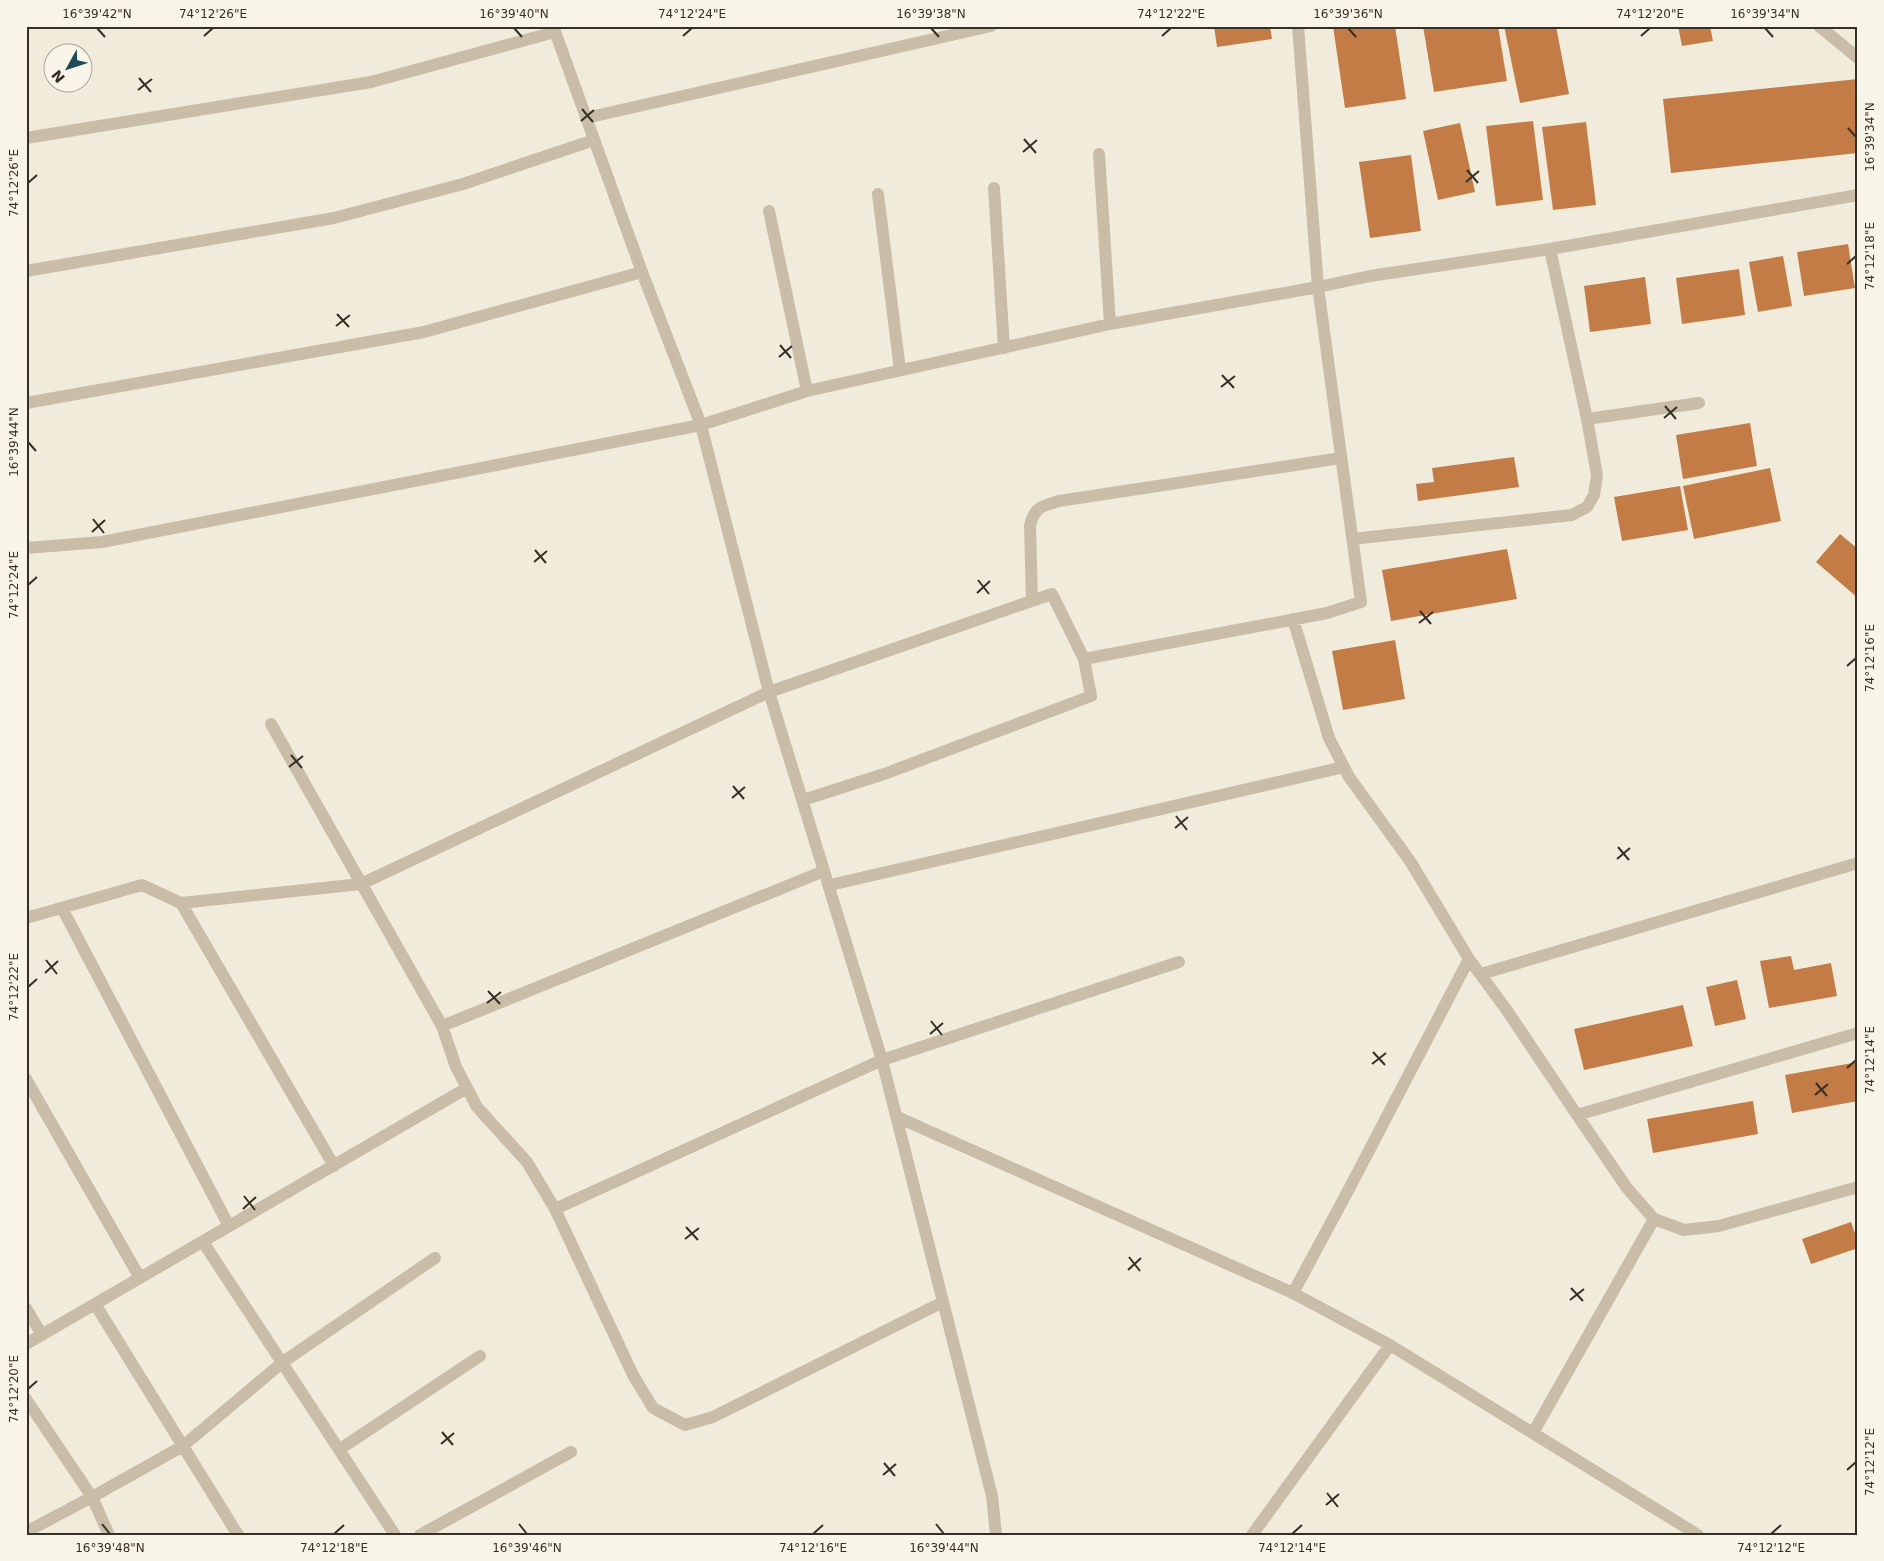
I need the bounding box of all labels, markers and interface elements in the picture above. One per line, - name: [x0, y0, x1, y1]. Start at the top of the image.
- text: 16°39'42"N: [62, 7, 132, 21]
- text: 74°12'26"E: [179, 7, 247, 21]
- text: 16°39'40"N: [479, 7, 549, 21]
- text: 74°12'24"E: [658, 7, 726, 21]
- text: 16°39'38"N: [896, 7, 966, 21]
- text: 74°12'22"E: [1137, 7, 1205, 21]
- text: 16°39'36"N: [1313, 7, 1383, 21]
- text: 74°12'20"E: [1616, 7, 1684, 21]
- text: 16°39'34"N: [1730, 7, 1800, 21]
- north arrow: [42, 42, 92, 92]
- text: N: [48, 67, 68, 86]
- text: 16°39'34"N: [1863, 102, 1877, 172]
- text: 74°12'26"E: [7, 149, 21, 217]
- text: 74°12'18"E: [1863, 222, 1877, 290]
- text: 16°39'44"N: [7, 407, 21, 477]
- text: 74°12'24"E: [7, 551, 21, 619]
- text: 74°12'16"E: [1863, 624, 1877, 692]
- text: 74°12'22"E: [7, 953, 21, 1021]
- text: 74°12'14"E: [1863, 1026, 1877, 1094]
- text: 74°12'20"E: [7, 1355, 21, 1423]
- text: 74°12'12"E: [1863, 1428, 1877, 1496]
- text: 16°39'48"N: [75, 1541, 145, 1555]
- text: 74°12'18"E: [300, 1541, 368, 1555]
- text: 16°39'46"N: [492, 1541, 562, 1555]
- text: 74°12'16"E: [779, 1541, 847, 1555]
- text: 16°39'44"N: [909, 1541, 979, 1555]
- text: 74°12'14"E: [1258, 1541, 1326, 1555]
- text: 74°12'12"E: [1737, 1541, 1805, 1555]

